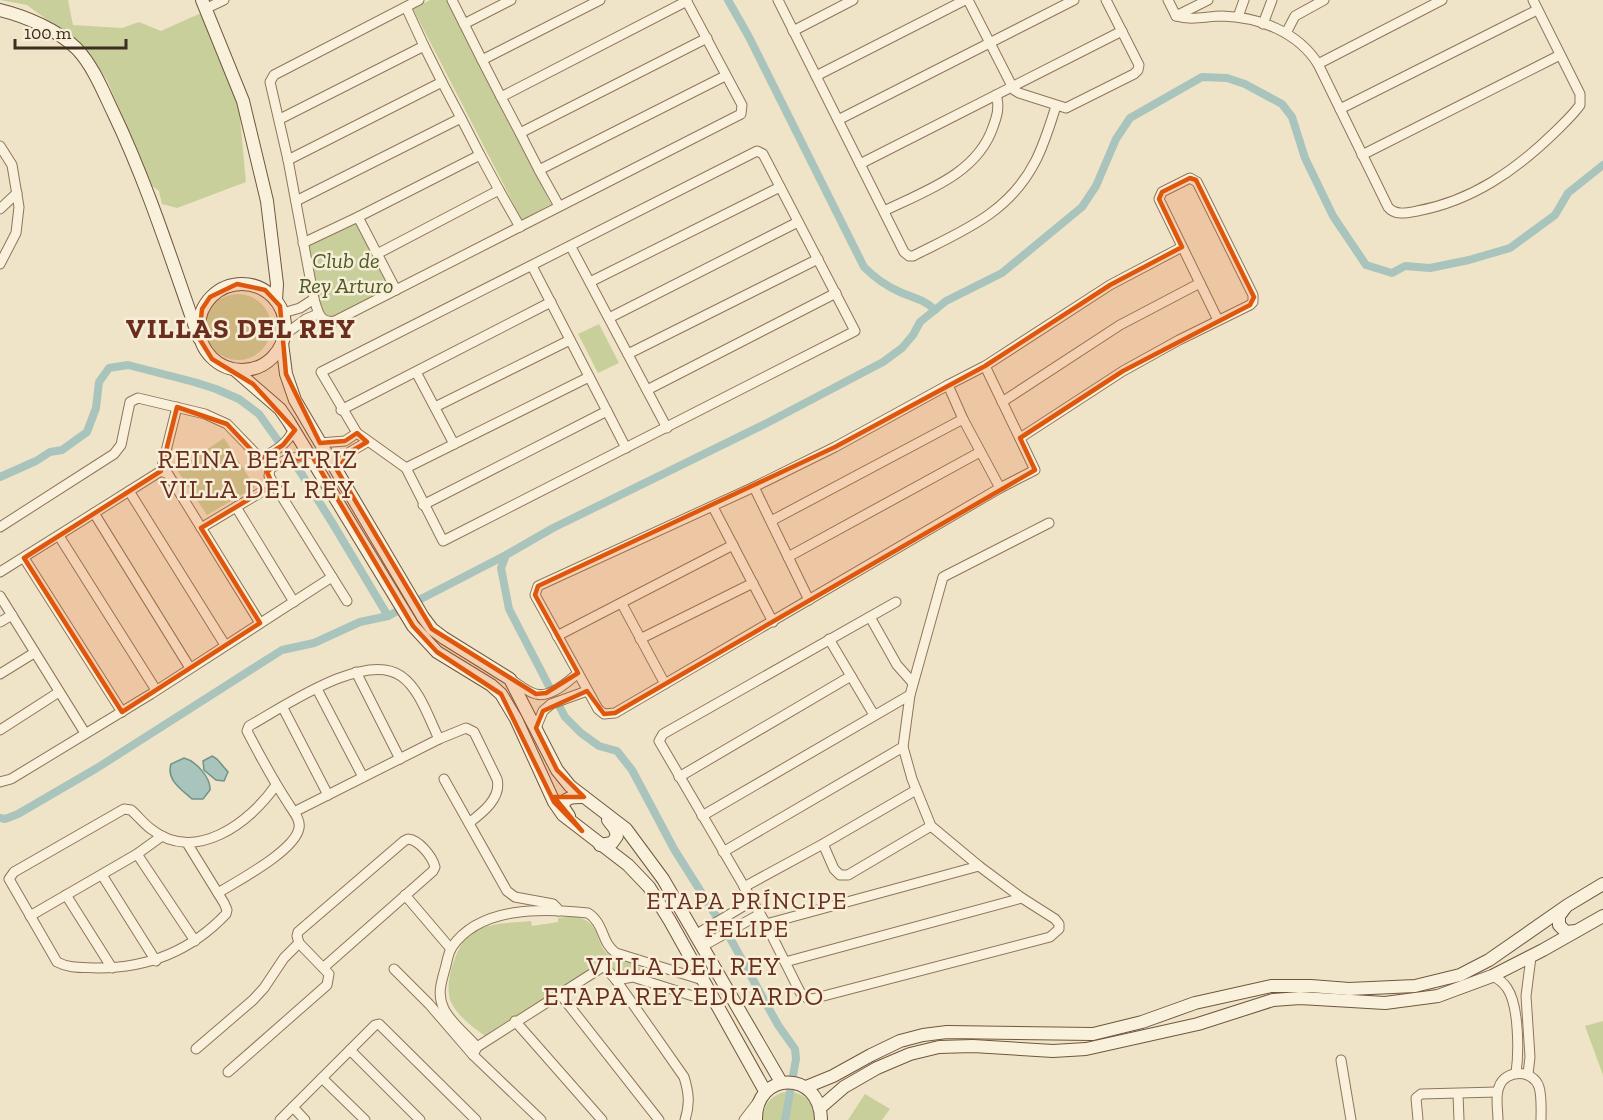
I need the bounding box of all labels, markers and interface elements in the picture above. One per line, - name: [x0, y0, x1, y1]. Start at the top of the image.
- scale bar: [15, 12, 126, 50]
- text: 100 m: [24, 22, 72, 44]
- park label: Club de Rey Arturo: [298, 247, 394, 299]
- district label: VILLAS DEL REY: [126, 312, 356, 345]
- district label: REINA BEATRIZ VILLA DEL REY: [157, 443, 359, 505]
- district label: ETAPA PRÍNCIPE FELIPE: [646, 886, 848, 943]
- district label: VILLA DEL REY ETAPA REY EDUARDO: [543, 950, 825, 1012]

